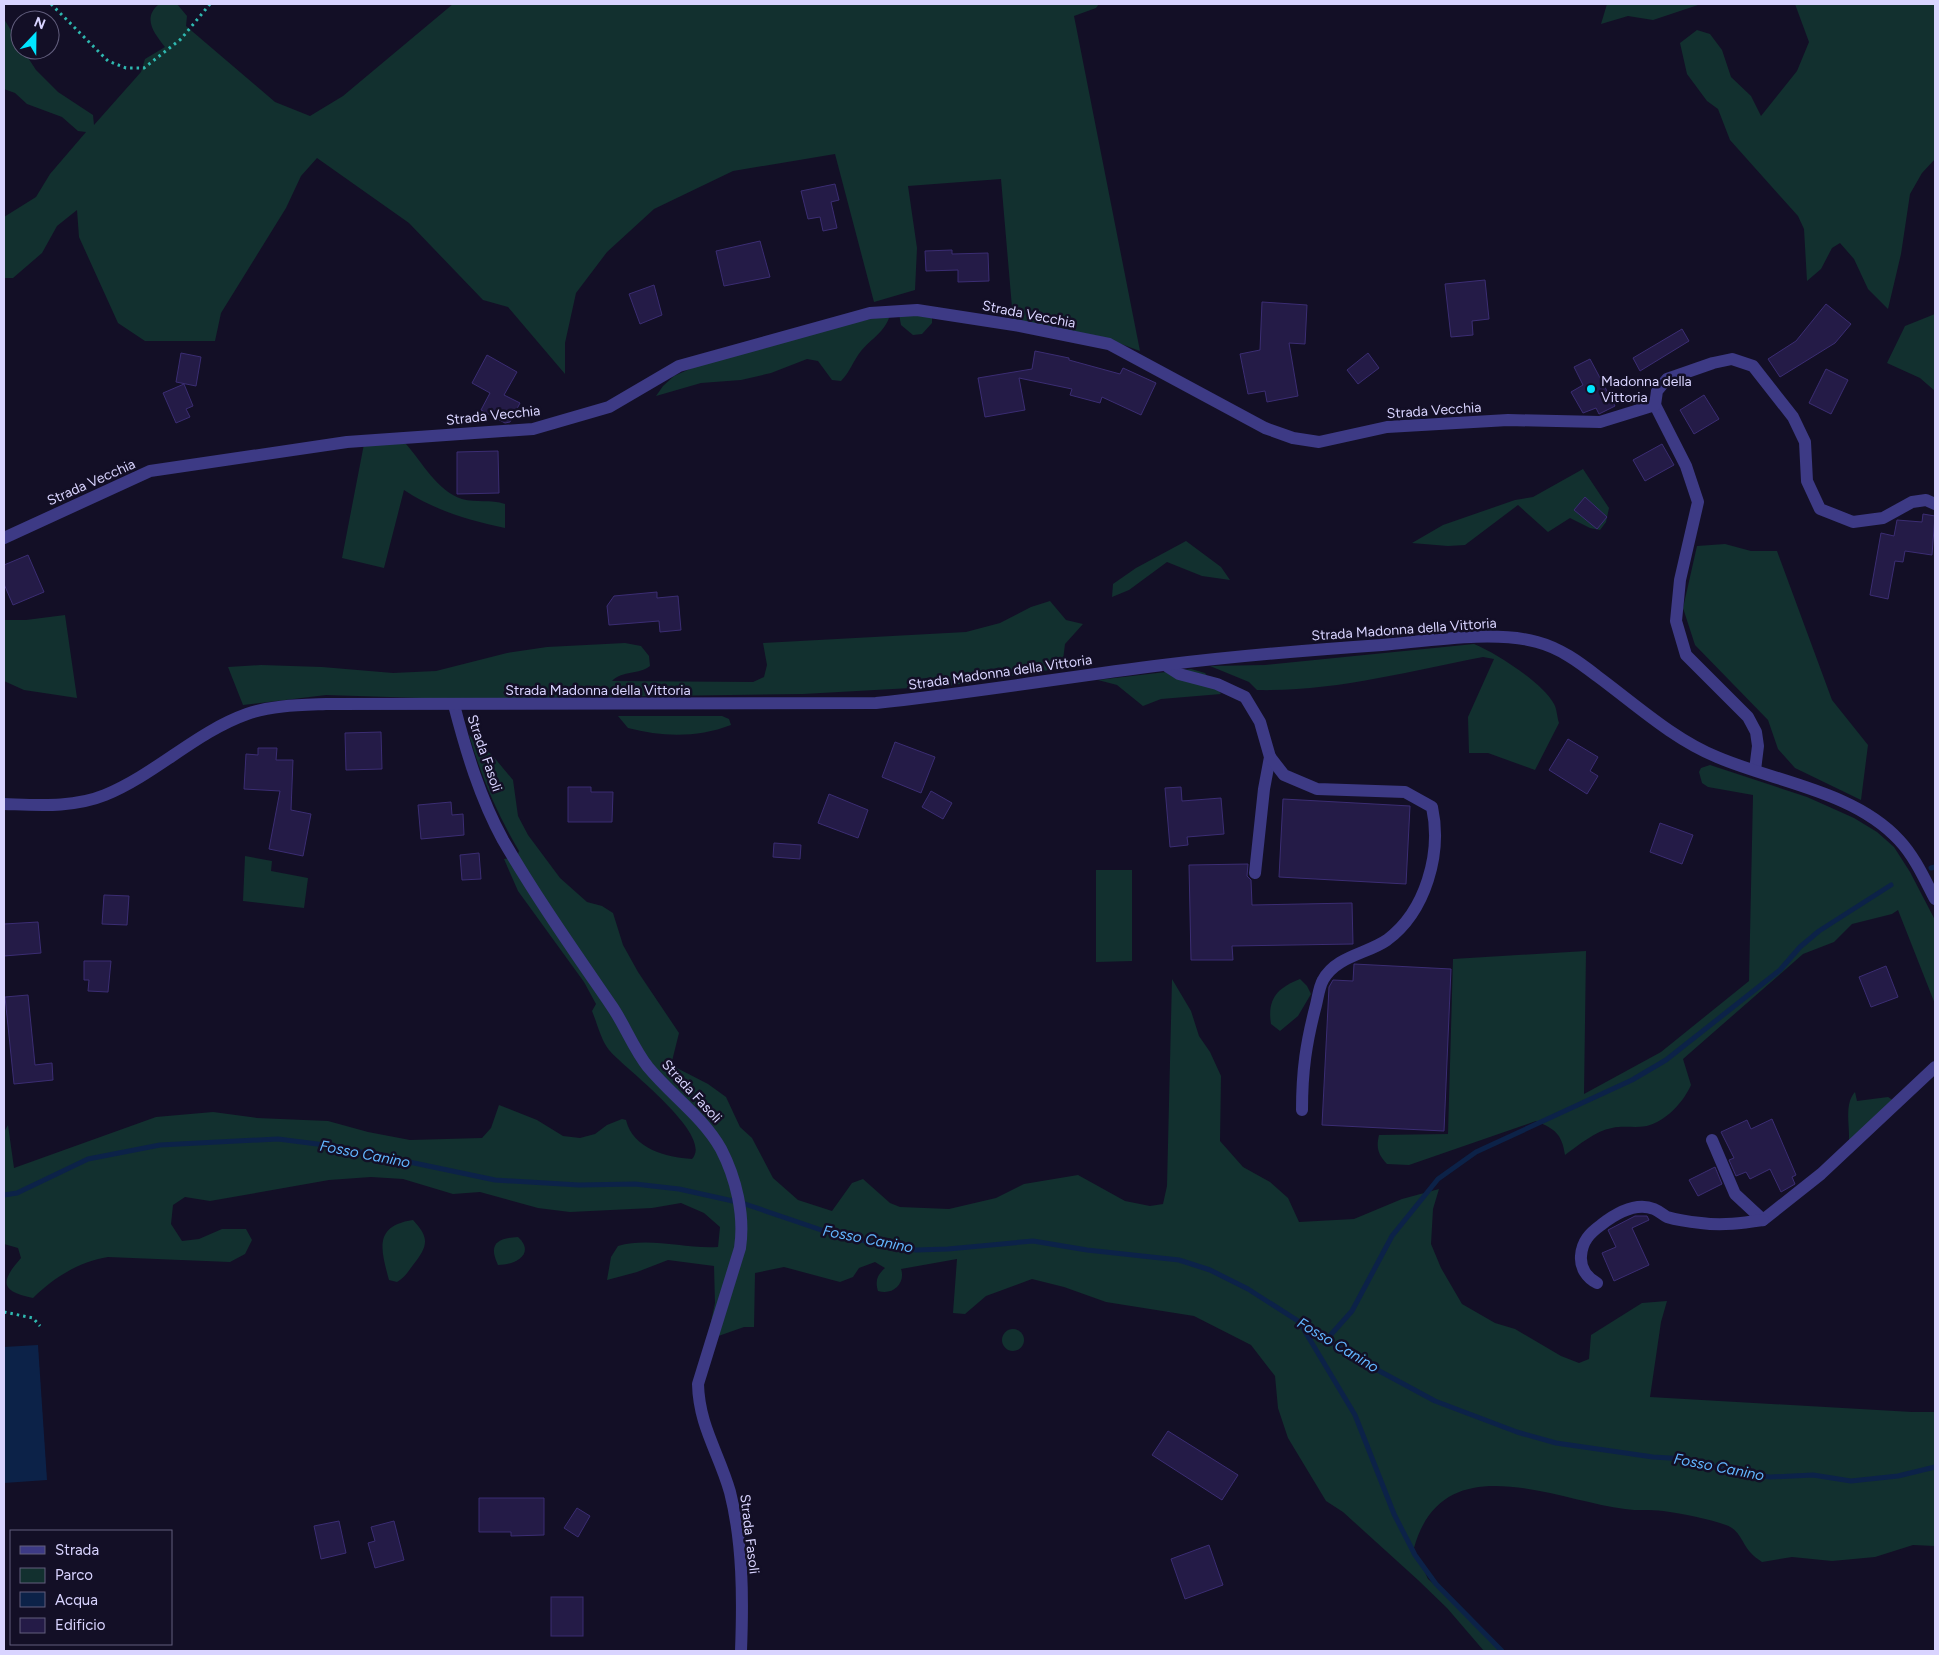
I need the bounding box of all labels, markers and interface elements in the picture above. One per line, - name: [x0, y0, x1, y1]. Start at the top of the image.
- north arrow: [10, 10, 60, 60]
- text: N: [31, 14, 48, 33]
- street label: Strada Vecchia: [981, 297, 1077, 332]
- place label: Madonna della Vittoria: [1601, 373, 1692, 406]
- marker: Madonna della Vittoria: [1585, 383, 1597, 395]
- street label: Strada Vecchia: [1386, 399, 1482, 422]
- street label: Strada Vecchia: [445, 402, 541, 429]
- street label: Strada Vecchia: [44, 455, 138, 509]
- street label: Strada Madonna della Vittoria: [1311, 615, 1497, 644]
- street label: Strada Madonna della Vittoria: [907, 651, 1093, 694]
- street label: Strada Madonna della Vittoria: [505, 682, 691, 699]
- street label: Strada Fasoli: [463, 712, 506, 794]
- street label: Strada Fasoli: [658, 1056, 725, 1126]
- water label: Fosso Canino: [318, 1136, 412, 1172]
- water label: Fosso Canino: [821, 1221, 915, 1257]
- water label: Fosso Canino: [1294, 1314, 1382, 1377]
- water label: Fosso Canino: [1672, 1449, 1766, 1485]
- street label: Strada Fasoli: [736, 1493, 763, 1575]
- legend: [10, 1530, 172, 1645]
- text: Strada: [55, 1541, 99, 1559]
- text: Parco: [55, 1566, 93, 1584]
- text: Acqua: [55, 1591, 98, 1609]
- text: Edificio: [55, 1616, 106, 1634]

